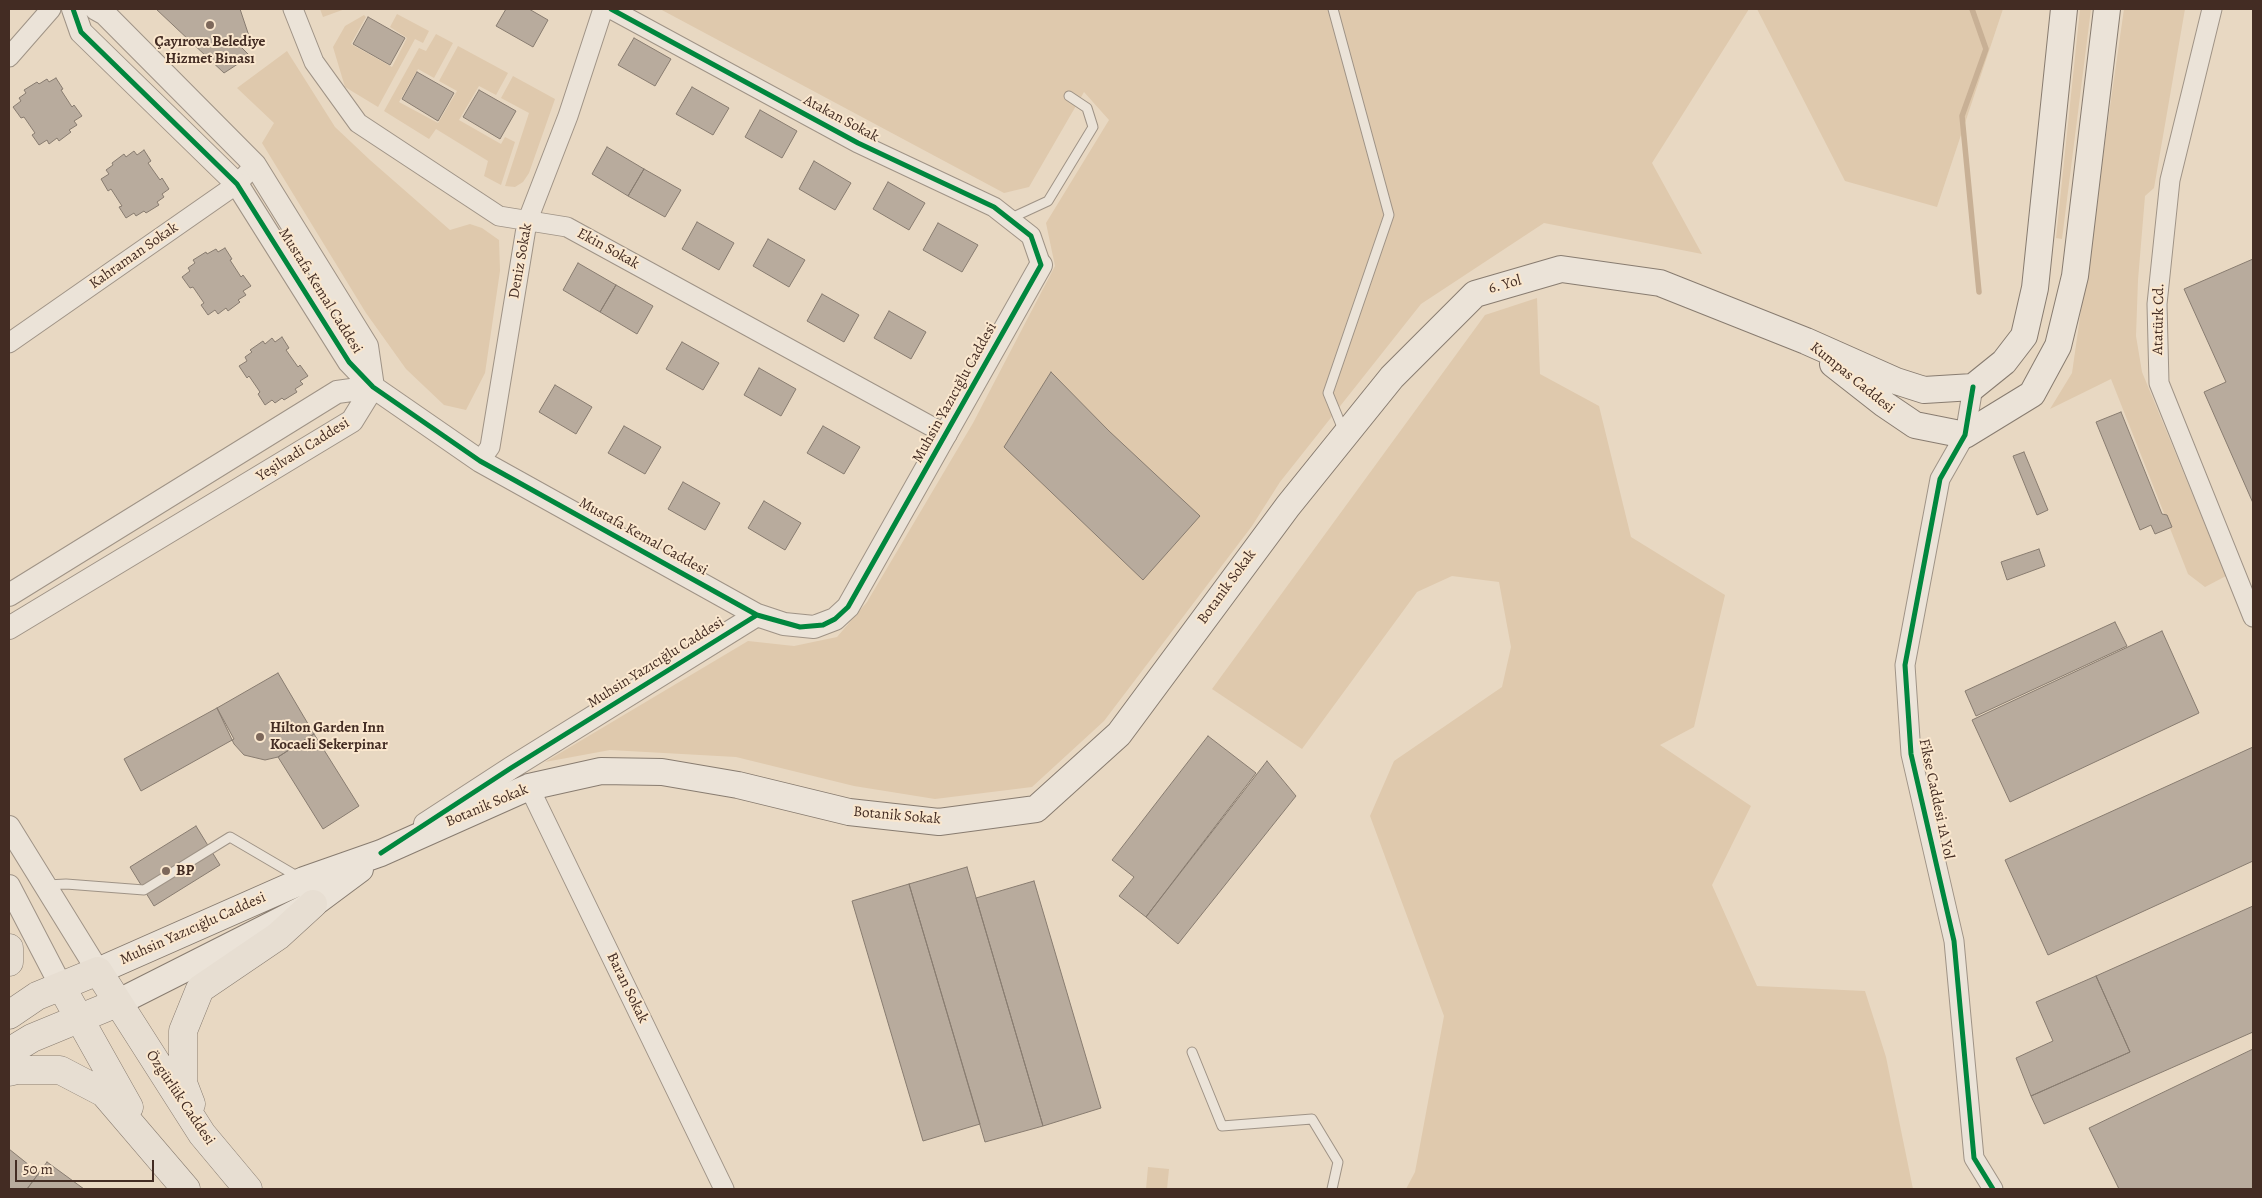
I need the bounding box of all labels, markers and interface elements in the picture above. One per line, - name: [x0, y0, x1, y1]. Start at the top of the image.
- marker: Çayırova Belediye Hizmet Binası: [204, 19, 216, 31]
- place label: Çayırova Belediye Hizmet Binası: [155, 33, 265, 68]
- street label: Atakan Sokak: [800, 92, 882, 146]
- street label: Kahraman Sokak: [86, 219, 182, 293]
- street label: Deniz Sokak: [506, 222, 536, 300]
- street label: Mustafa Kemal Caddesi: [274, 225, 366, 357]
- street label: Ekin Sokak: [574, 225, 642, 273]
- street label: 6. Yol: [1487, 272, 1523, 298]
- street label: Atatürk Cd.: [2149, 283, 2169, 355]
- street label: Muhsin Yazıcığlu Caddesi: [909, 320, 1001, 466]
- street label: Kumpas Caddesi: [1806, 339, 1898, 417]
- street label: Yeşilvadi Caddesi: [253, 414, 353, 486]
- street label: Mustafa Kemal Caddesi: [575, 494, 711, 580]
- street label: Botanik Sokak: [1194, 546, 1260, 628]
- street label: Muhsin Yazıcığlu Caddesi: [584, 614, 728, 712]
- place label: Hilton Garden Inn Kocaeli Sekerpinar: [270, 719, 388, 754]
- marker: Hilton Garden Inn Kocaeli Sekerpinar: [254, 731, 266, 743]
- street label: Fikse Caddesi 1A Yol: [1914, 737, 1958, 861]
- street label: Botanik Sokak: [443, 781, 531, 831]
- street label: Botanik Sokak: [852, 803, 942, 829]
- place label: BP: [176, 862, 194, 880]
- marker: BP: [160, 865, 172, 877]
- street label: Muhsin Yazıcığlu Caddesi: [117, 889, 269, 969]
- street label: Baran Sokak: [602, 950, 652, 1026]
- street label: Özgürlük Caddesi: [142, 1047, 218, 1149]
- scale bar: [18, 1150, 156, 1182]
- text: 50 m: [23, 1159, 53, 1179]

